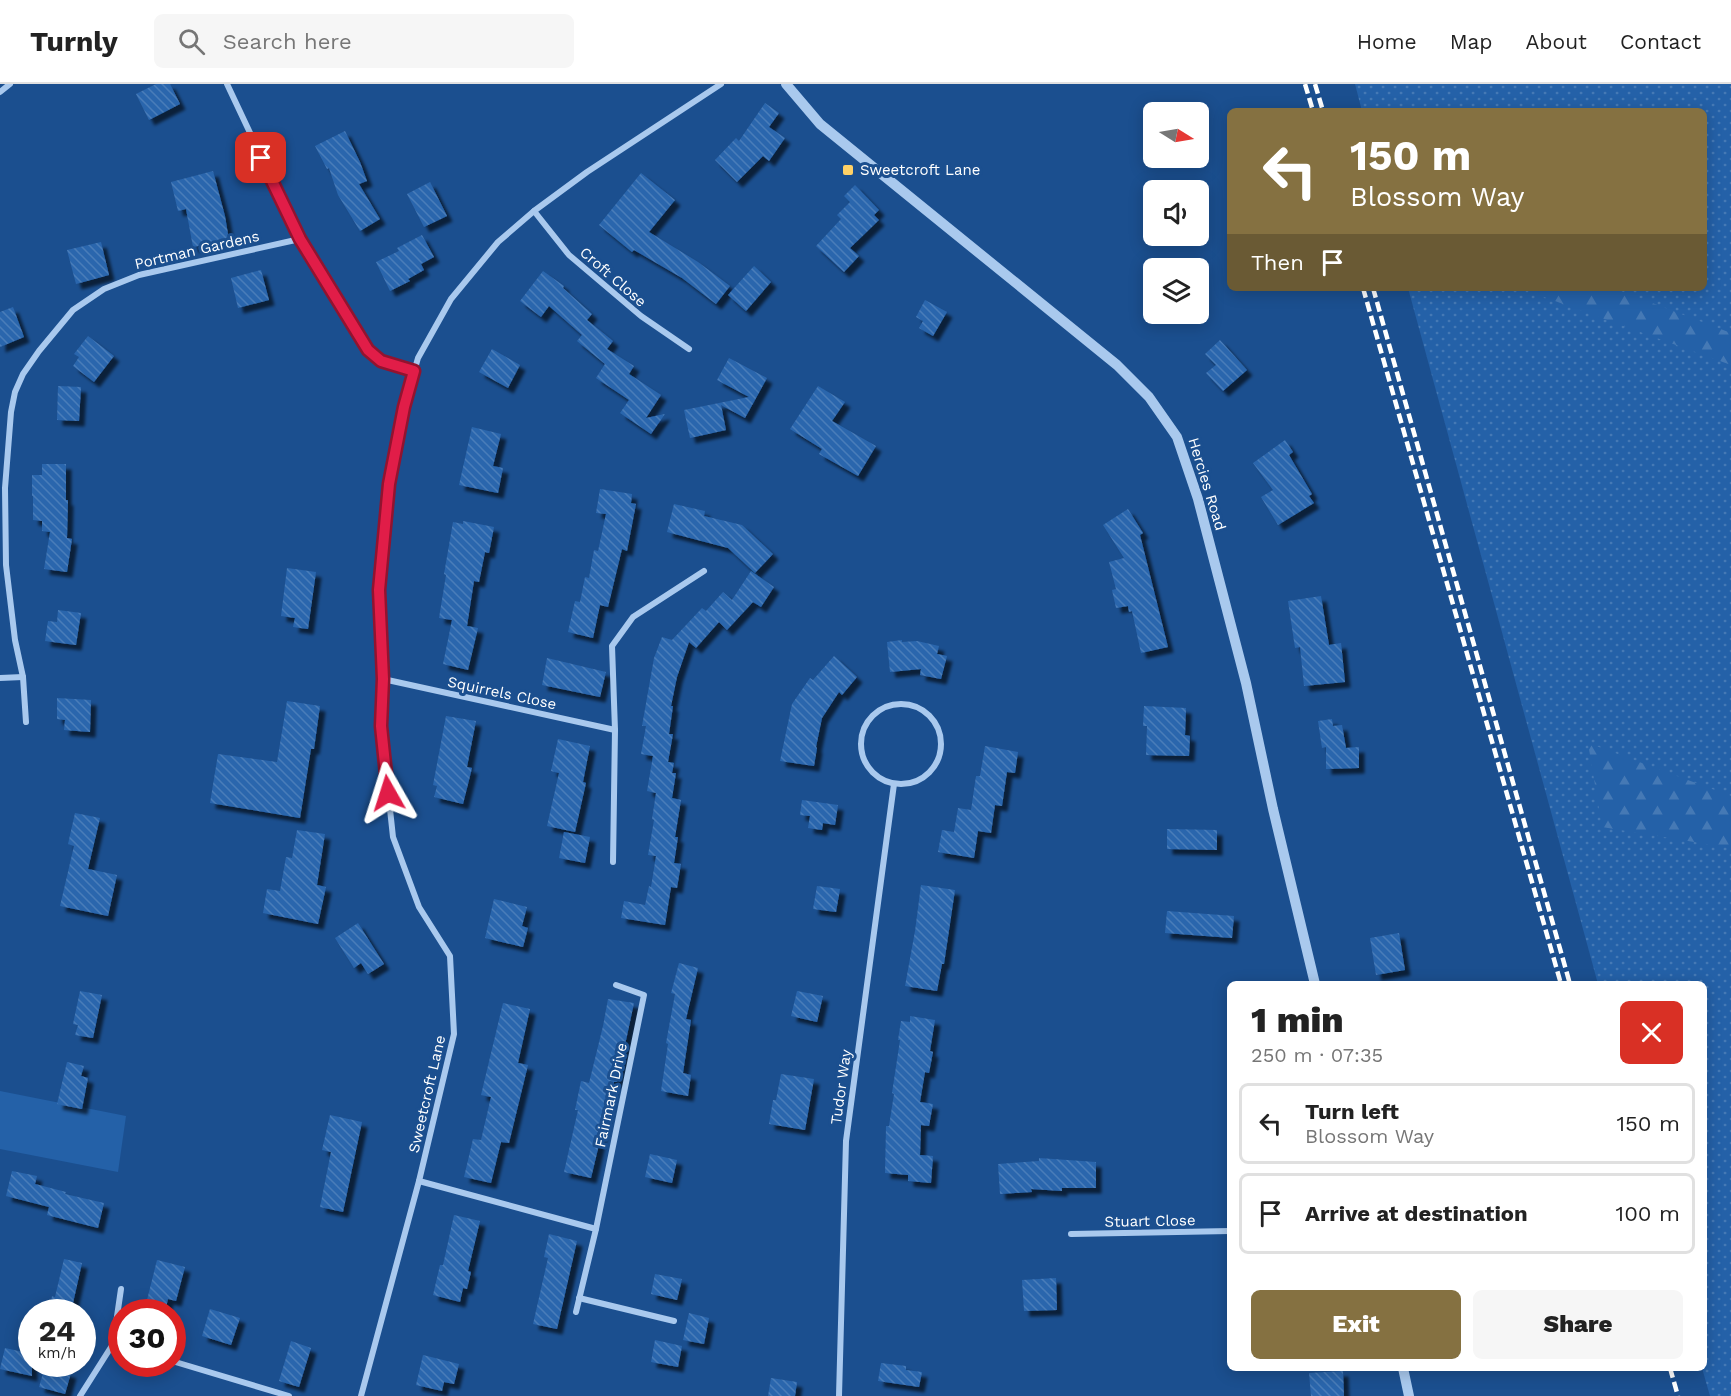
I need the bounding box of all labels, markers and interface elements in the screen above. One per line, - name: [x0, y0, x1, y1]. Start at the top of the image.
- search box: [154, 14, 574, 68]
- text: Turnly: [30, 25, 118, 58]
- icon: search: [175, 25, 208, 58]
- text: Search here: [223, 29, 352, 54]
- text: Home: [1357, 29, 1417, 54]
- text: Map: [1450, 29, 1493, 54]
- text: About: [1526, 29, 1587, 54]
- text: Contact: [1620, 29, 1701, 54]
- north arrow: [1143, 102, 1209, 168]
- map controls: [1143, 102, 1209, 324]
- text: 150 m: [1350, 131, 1471, 180]
- pin: [235, 132, 286, 183]
- icon: left: [1251, 132, 1329, 210]
- icon: arrive: [244, 141, 277, 174]
- place label: Sweetcroft Lane: [860, 161, 980, 179]
- marker: Sweetcroft Lane: [841, 163, 855, 177]
- button: sound: [1143, 180, 1209, 246]
- text: Blossom Way: [1350, 181, 1524, 213]
- street label: Portman Gardens: [133, 227, 261, 273]
- street label: Croft Close: [576, 243, 650, 311]
- icon: arrive: [1316, 246, 1349, 279]
- text: Then: [1251, 250, 1304, 275]
- button: layers: [1143, 258, 1209, 324]
- street label: Hercies Road: [1184, 435, 1230, 533]
- street label: Squirrels Close: [446, 673, 558, 713]
- position arrow: [356, 761, 420, 825]
- text: 1 min: [1251, 999, 1344, 1041]
- button: close: [1620, 1001, 1683, 1064]
- street label: Sweetcroft Lane: [405, 1033, 449, 1155]
- street label: Fairmark Drive: [591, 1041, 631, 1149]
- text: 250 m · 07:35: [1251, 1043, 1383, 1067]
- street label: Tudor Way: [827, 1048, 855, 1126]
- text: Turn left: [1305, 1099, 1399, 1124]
- icon: left: [1254, 1107, 1287, 1140]
- text: 150 m: [1616, 1111, 1680, 1136]
- text: Blossom Way: [1305, 1124, 1434, 1148]
- icon: arrive: [1254, 1197, 1287, 1230]
- text: Arrive at destination: [1305, 1201, 1528, 1226]
- text: 100 m: [1616, 1201, 1680, 1226]
- street label: Stuart Close: [1104, 1211, 1196, 1231]
- button: Exit: [1251, 1290, 1461, 1359]
- button: Share: [1473, 1290, 1683, 1359]
- speed limit sign: 30: [108, 1299, 186, 1377]
- text: 24: [39, 1313, 75, 1348]
- text: km/h: [38, 1344, 76, 1362]

